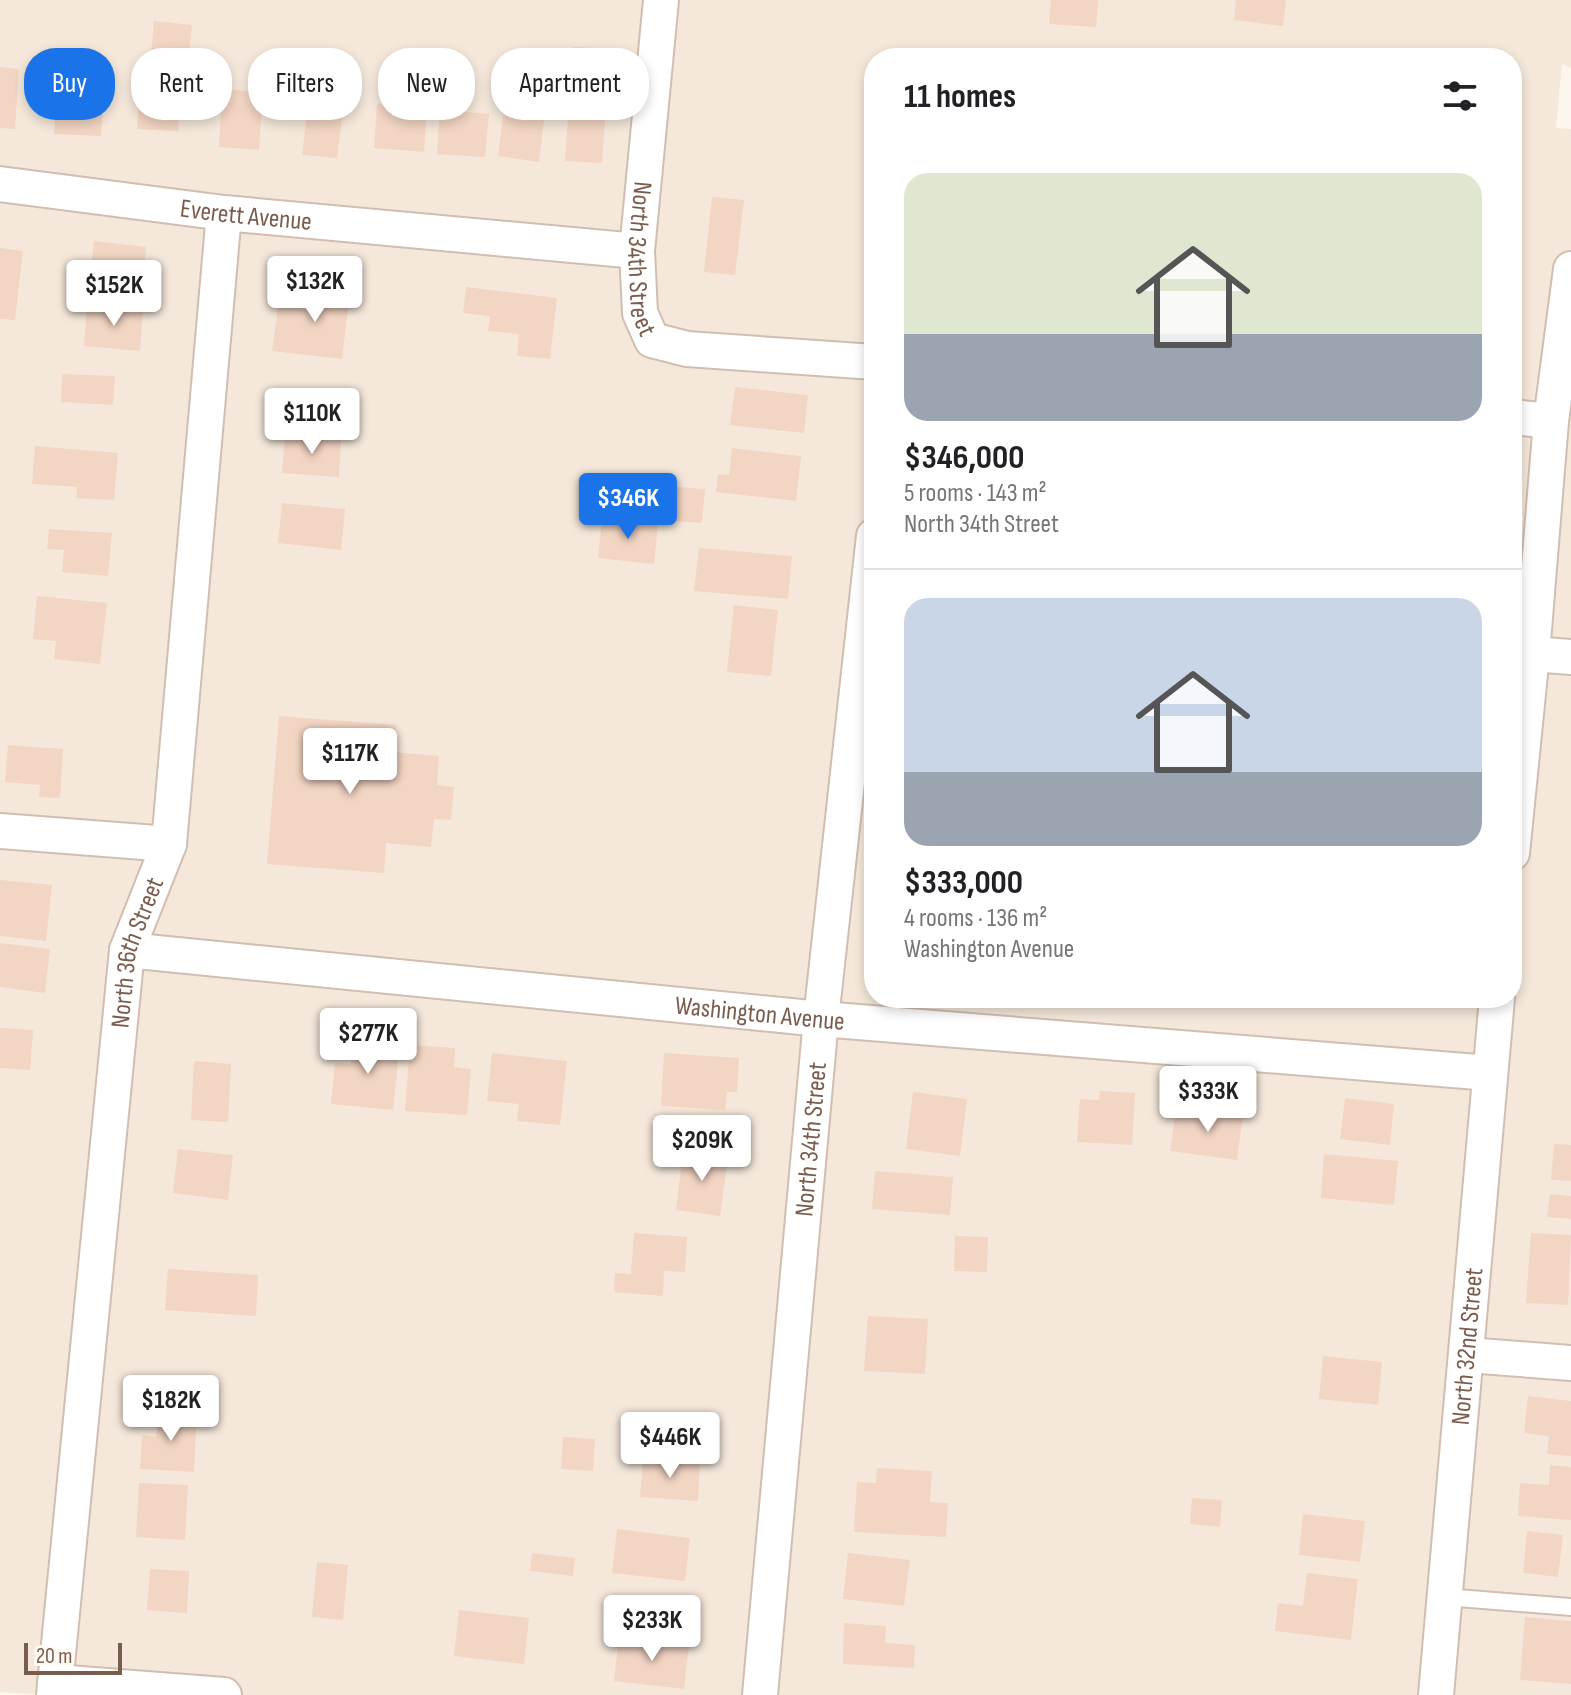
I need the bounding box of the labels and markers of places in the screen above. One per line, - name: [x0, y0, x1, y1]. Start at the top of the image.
- pin: $132K: [259, 256, 371, 324]
- pin: $152K: [58, 260, 170, 328]
- pin: $110K: [256, 388, 368, 456]
- pin: $346K: [572, 473, 684, 541]
- pin: $117K: [294, 728, 406, 796]
- pin: $277K: [312, 1008, 424, 1076]
- pin: $333K: [1152, 1066, 1264, 1134]
- pin: $209K: [646, 1115, 758, 1183]
- pin: $182K: [115, 1375, 227, 1443]
- pin: $446K: [614, 1412, 726, 1480]
- pin: $233K: [596, 1595, 708, 1663]

